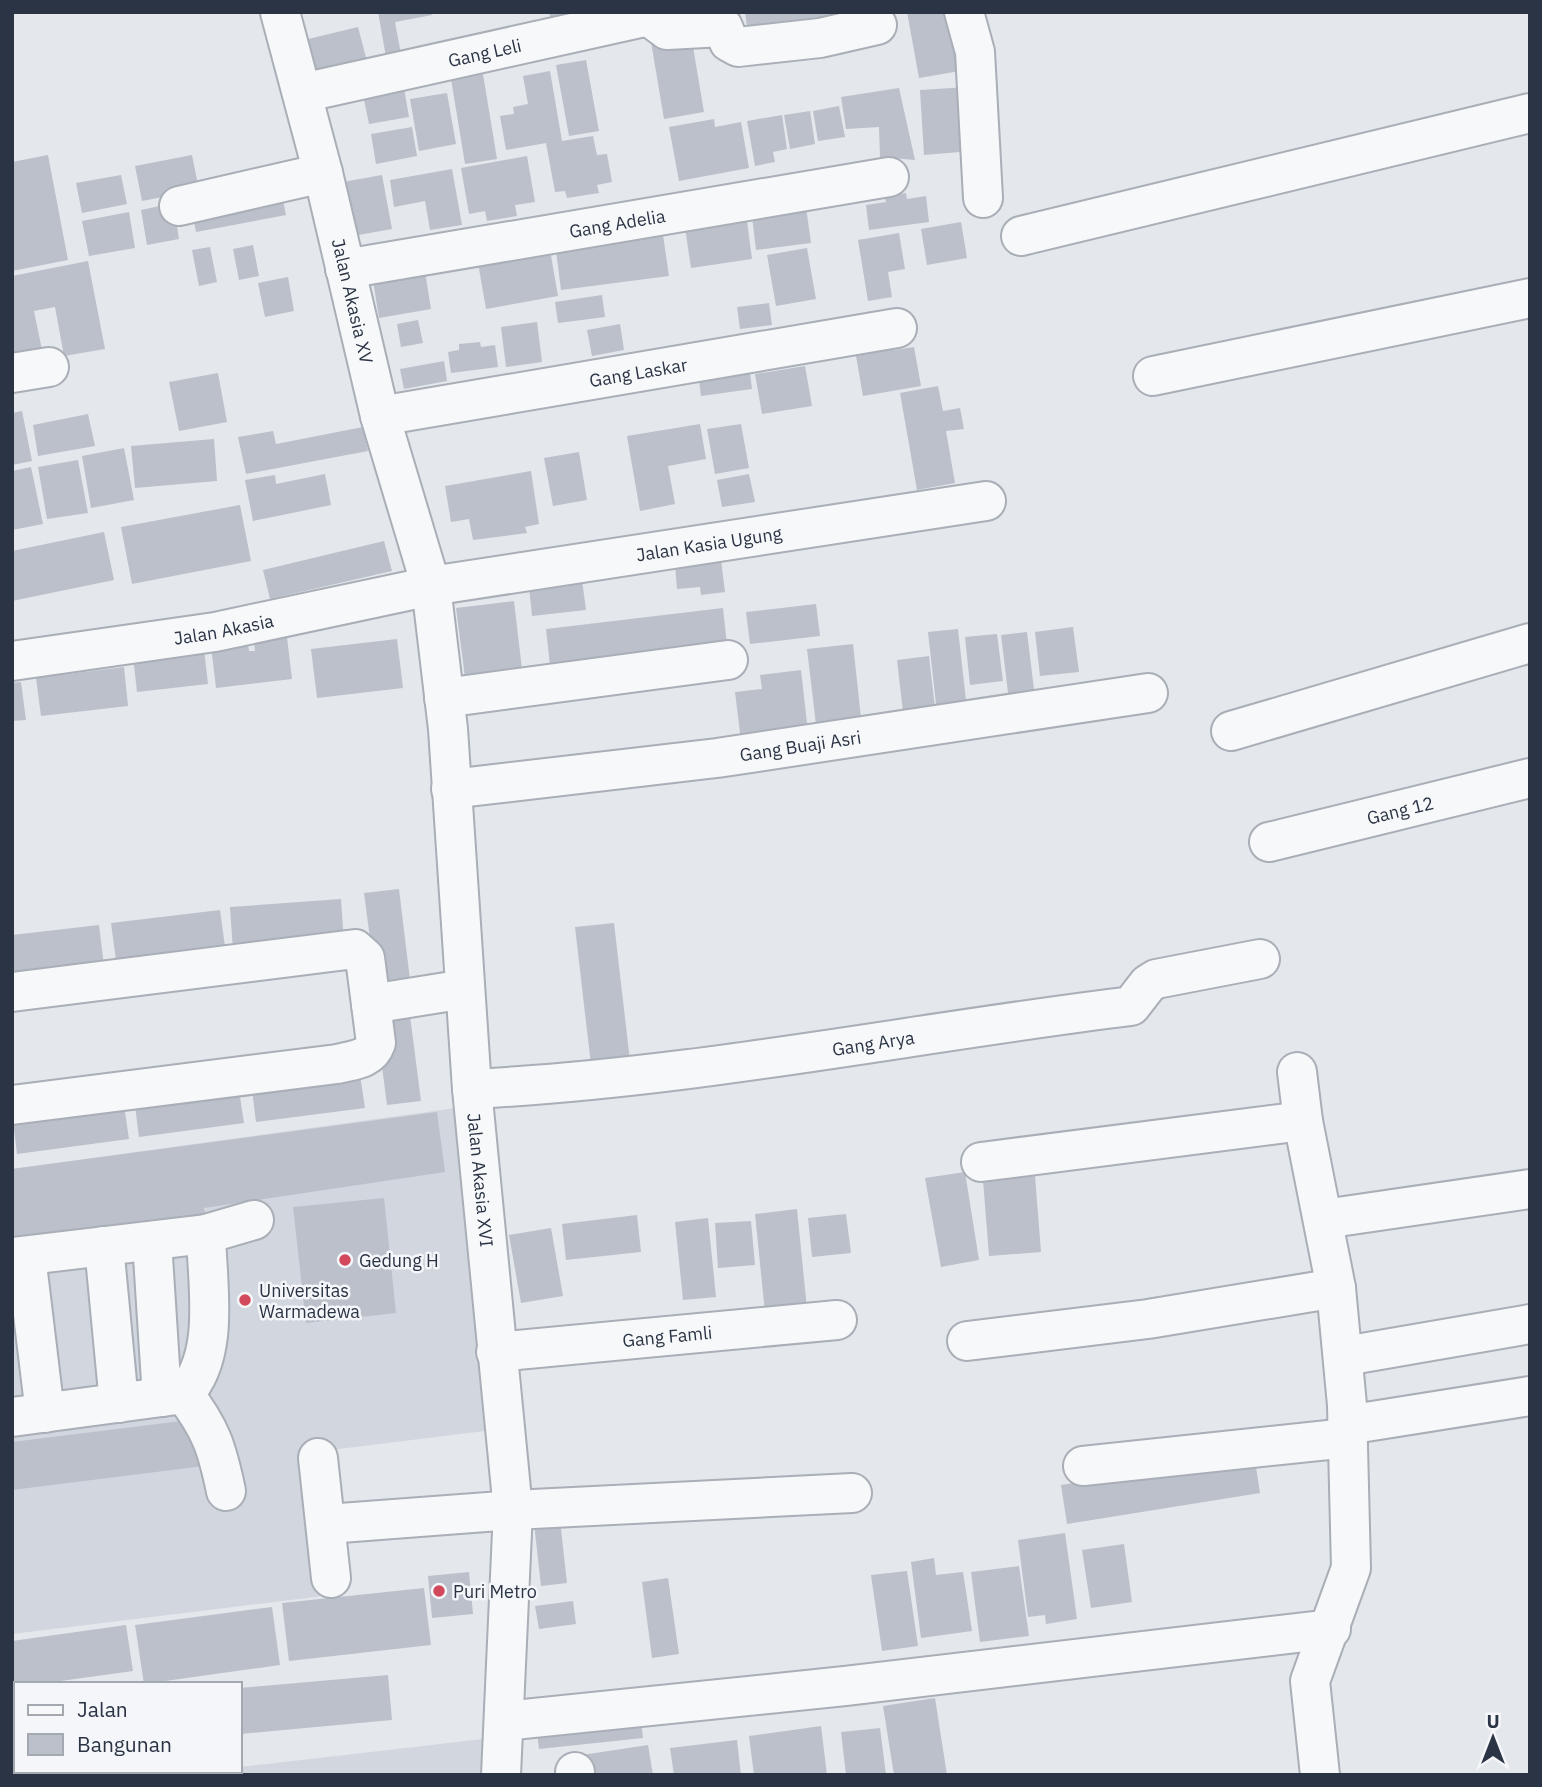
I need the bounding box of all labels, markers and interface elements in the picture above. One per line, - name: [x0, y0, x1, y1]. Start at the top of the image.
- street label: Gang Leli: [446, 33, 523, 72]
- street label: Gang Adelia: [567, 203, 667, 242]
- street label: Jalan Akasia XV: [327, 236, 379, 366]
- street label: Gang Laskar: [587, 352, 689, 392]
- street label: Jalan Kasia Ugung: [634, 521, 784, 566]
- street label: Jalan Akasia: [172, 608, 276, 649]
- street label: Gang Buaji Asri: [738, 725, 863, 766]
- street label: Gang 12: [1364, 791, 1436, 829]
- street label: Gang Arya: [831, 1025, 916, 1060]
- street label: Jalan Akasia XVI: [463, 1112, 499, 1248]
- place label: Gedung H: [359, 1249, 439, 1272]
- marker: Gedung H: [337, 1252, 353, 1268]
- place label: Universitas Warmadewa: [259, 1279, 360, 1323]
- marker: Universitas Warmadewa: [237, 1292, 253, 1308]
- street label: Gang Famli: [621, 1320, 713, 1352]
- place label: Puri Metro: [453, 1580, 537, 1603]
- marker: Puri Metro: [431, 1583, 447, 1599]
- legend: [14, 1682, 242, 1773]
- text: Jalan: [77, 1695, 128, 1723]
- north arrow: [1458, 1703, 1528, 1773]
- text: U: [1486, 1709, 1500, 1733]
- text: Bangunan: [77, 1730, 172, 1758]

